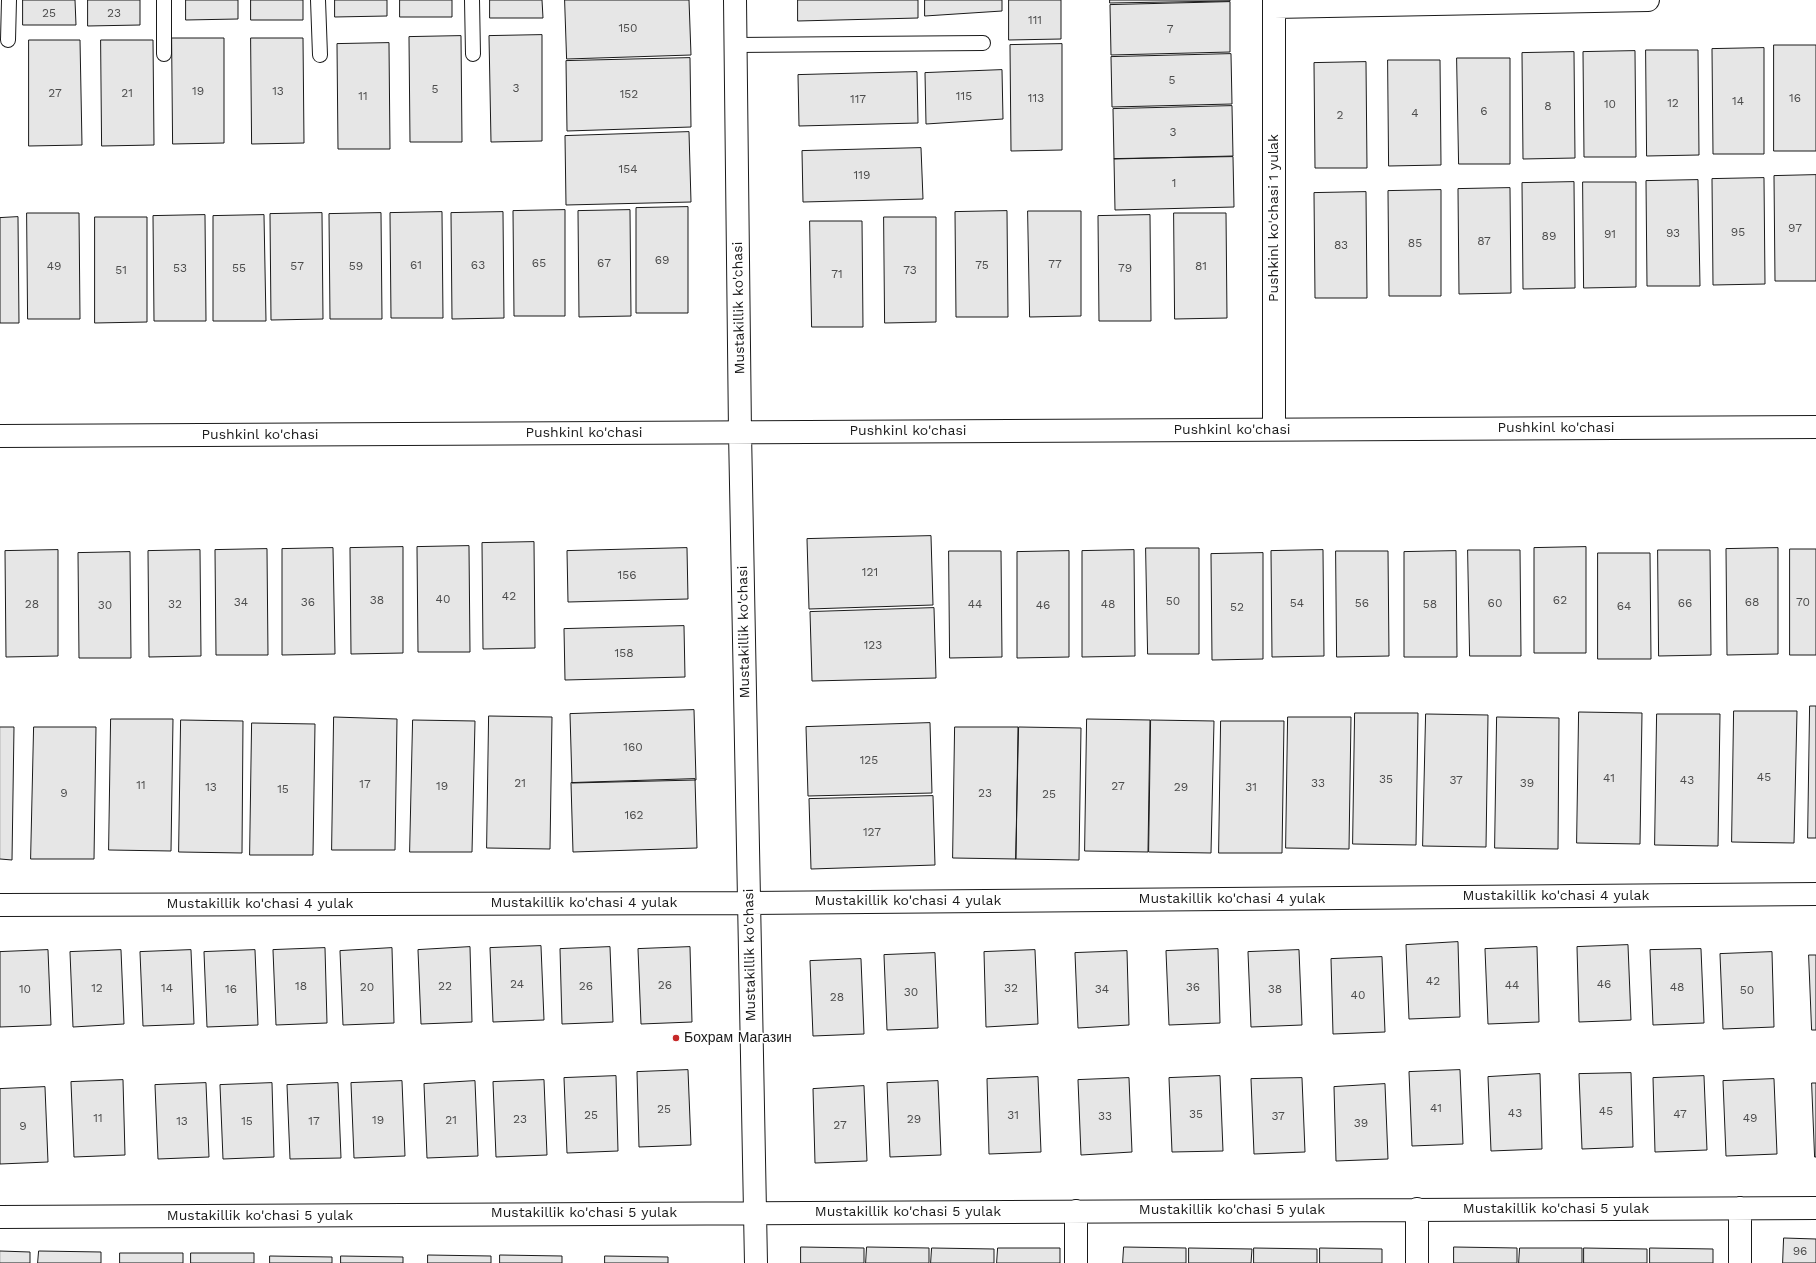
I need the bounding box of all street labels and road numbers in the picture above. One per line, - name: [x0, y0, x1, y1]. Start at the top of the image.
- street label: Pushkinl ko'chasi 1 yulak: [1266, 134, 1282, 302]
- street label: Mustakillik ko'chasi: [729, 242, 749, 374]
- street label: Pushkinl ko'chasi: [1498, 420, 1614, 436]
- street label: Pushkinl ko'chasi: [1174, 422, 1290, 438]
- street label: Pushkinl ko'chasi: [850, 423, 966, 439]
- street label: Pushkinl ko'chasi: [526, 425, 642, 441]
- street label: Pushkinl ko'chasi: [202, 427, 318, 443]
- street label: Mustakillik ko'chasi: [734, 566, 754, 698]
- street label: Mustakillik ko'chasi 4 yulak: [1463, 888, 1649, 904]
- street label: Mustakillik ko'chasi: [740, 889, 760, 1021]
- street label: Mustakillik ko'chasi 4 yulak: [1139, 891, 1325, 907]
- street label: Mustakillik ko'chasi 4 yulak: [815, 893, 1001, 909]
- street label: Mustakillik ko'chasi 4 yulak: [491, 895, 677, 911]
- street label: Mustakillik ko'chasi 4 yulak: [167, 896, 353, 912]
- street label: Mustakillik ko'chasi 5 yulak: [1463, 1201, 1649, 1217]
- street label: Mustakillik ko'chasi 5 yulak: [1139, 1202, 1325, 1218]
- street label: Mustakillik ko'chasi 5 yulak: [815, 1204, 1001, 1220]
- street label: Mustakillik ko'chasi 5 yulak: [491, 1205, 677, 1221]
- street label: Mustakillik ko'chasi 5 yulak: [167, 1208, 353, 1224]

